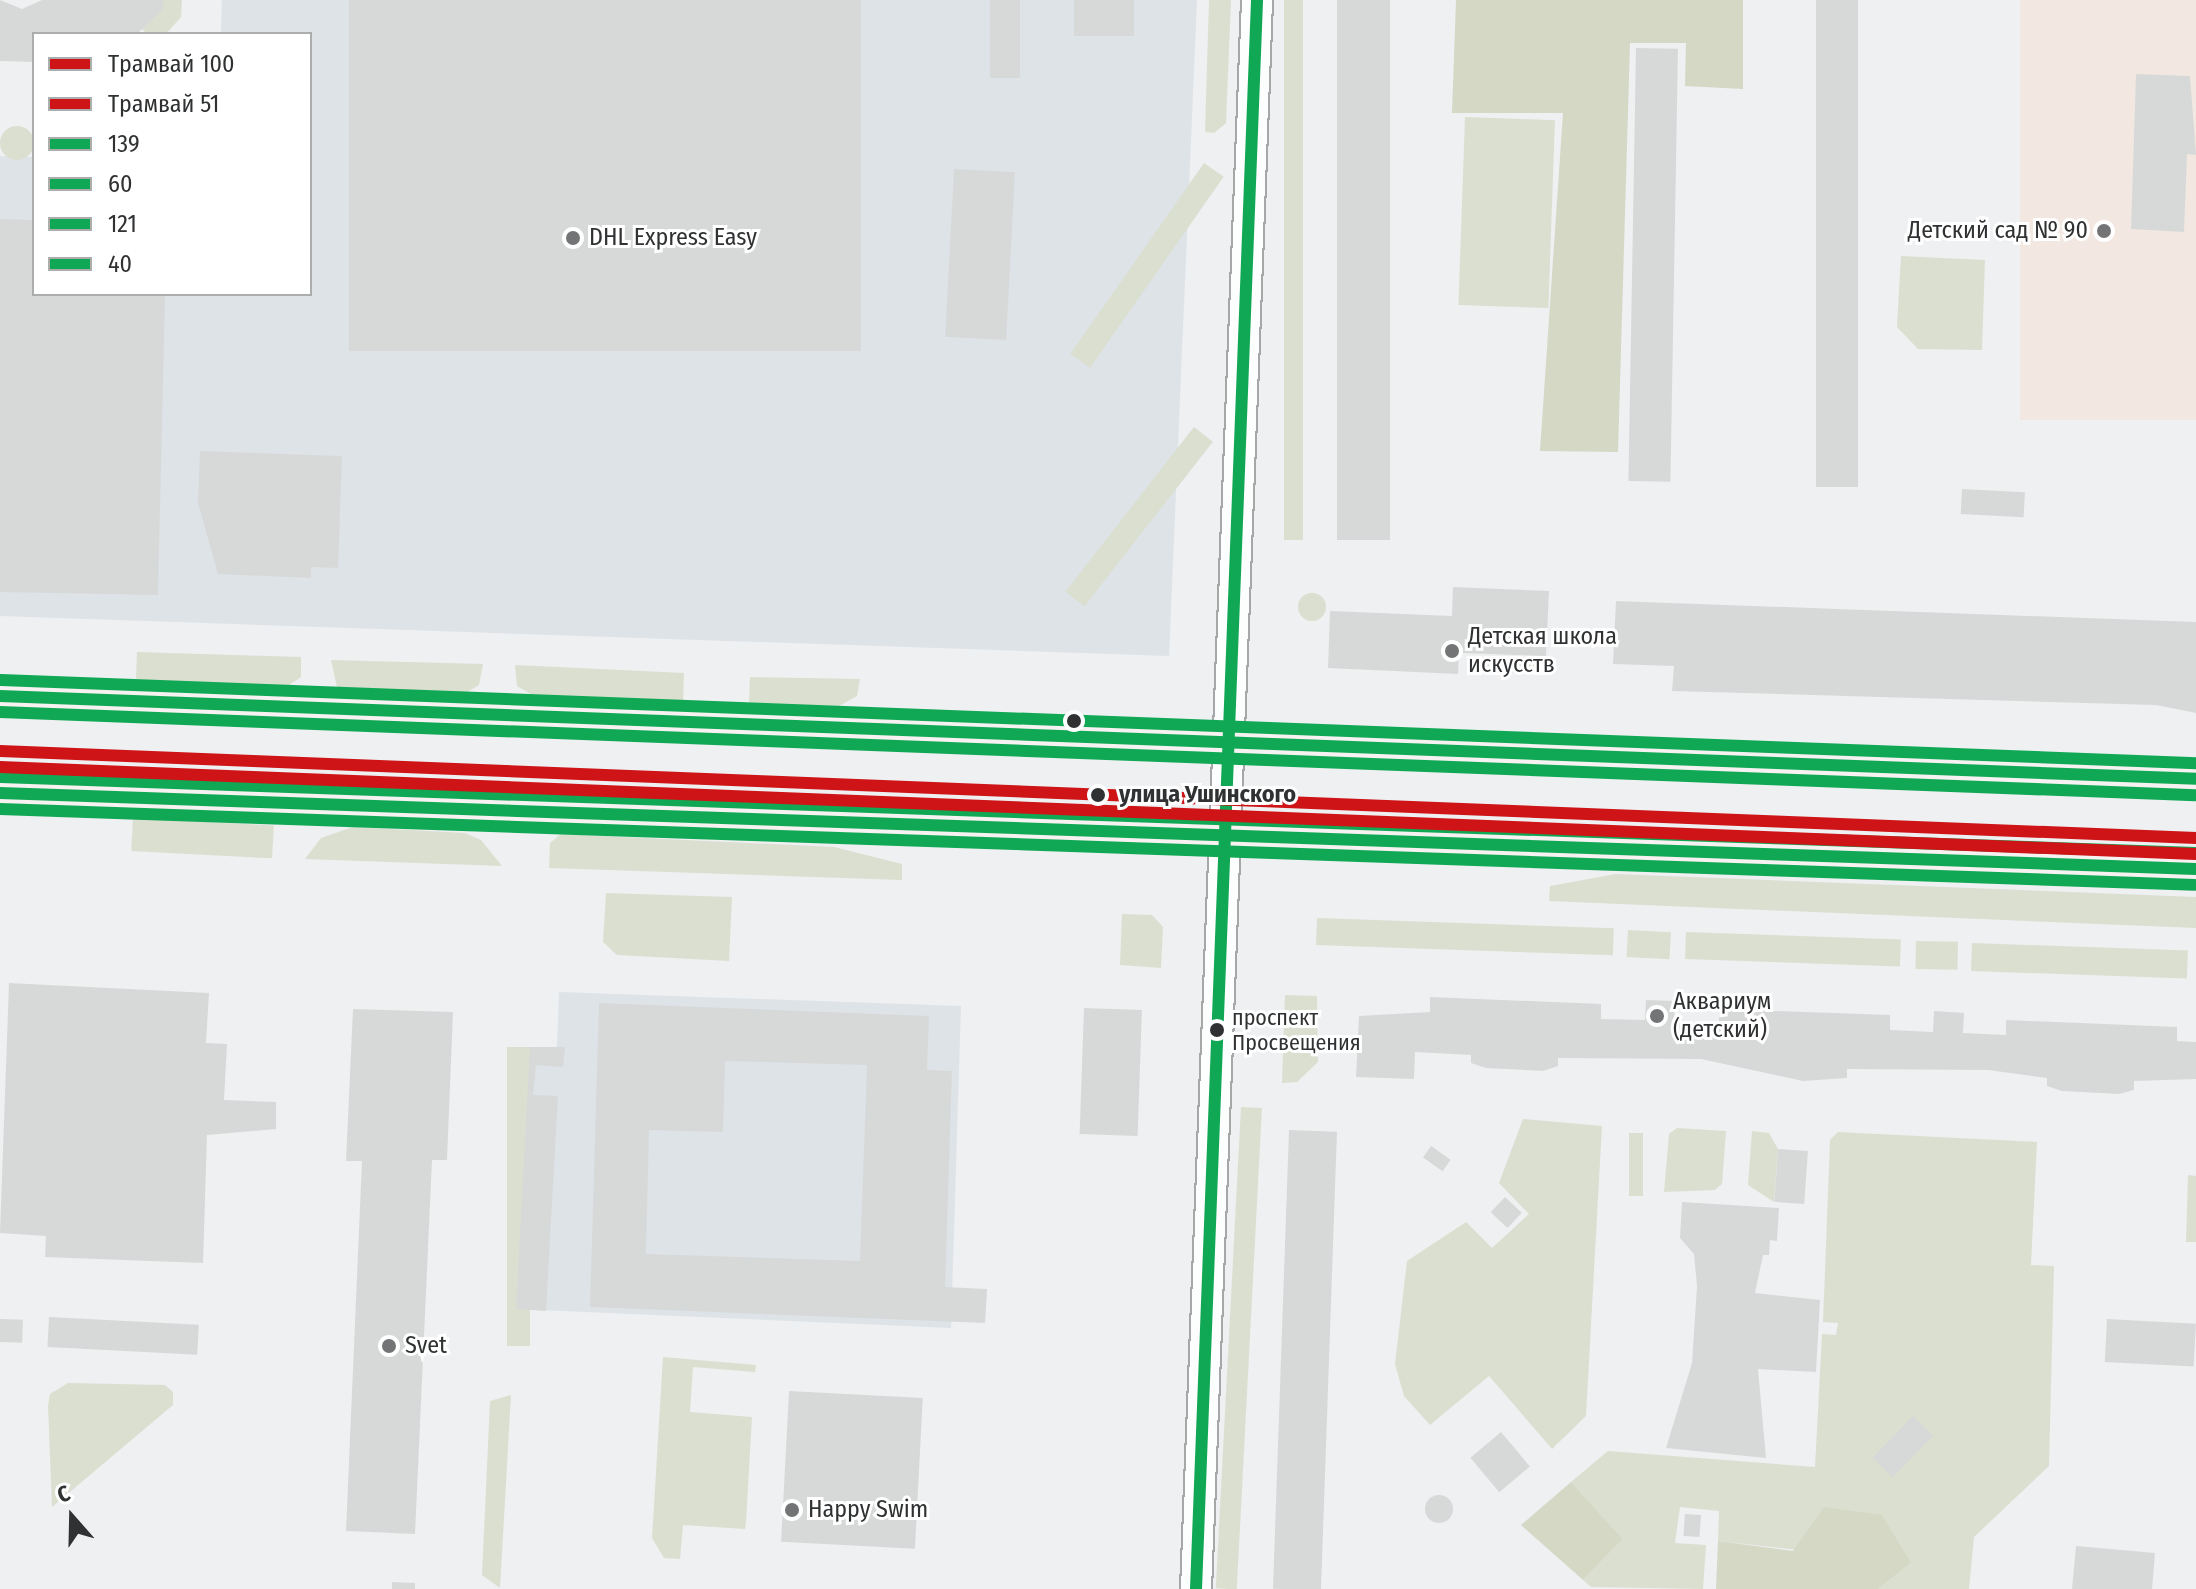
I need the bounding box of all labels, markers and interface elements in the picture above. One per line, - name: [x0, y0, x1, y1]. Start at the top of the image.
- legend: [32, 32, 312, 296]
- text: Трамвай 100: [108, 50, 235, 78]
- text: Трамвай 51: [108, 90, 219, 118]
- text: 139: [108, 130, 140, 158]
- text: 60: [108, 170, 132, 198]
- text: 121: [108, 210, 137, 238]
- place label: Детский сад № 90: [1908, 217, 2088, 245]
- marker: Детский сад № 90: [2095, 222, 2113, 240]
- place label: DHL Express Easy: [589, 224, 757, 252]
- marker: DHL Express Easy: [564, 229, 582, 247]
- text: 40: [108, 250, 132, 278]
- place label: Детская школа искусств: [1468, 623, 1617, 679]
- marker: Детская школа искусств: [1443, 642, 1461, 660]
- unlabelled marker: [1066, 713, 1082, 729]
- marker: улица Ушинского: [1084, 781, 1112, 809]
- place label: улица Ушинского: [1119, 781, 1296, 809]
- place label: Аквариум (детский): [1673, 988, 1771, 1044]
- place label: проспект Просвещения: [1232, 1004, 1361, 1056]
- marker: Аквариум (детский): [1648, 1007, 1666, 1025]
- marker: проспект Просвещения: [1209, 1022, 1225, 1038]
- place label: Svet: [405, 1332, 447, 1360]
- marker: Svet: [380, 1337, 398, 1355]
- north arrow: [32, 1477, 112, 1557]
- text: С: [54, 1479, 74, 1509]
- place label: Happy Swim: [808, 1496, 928, 1524]
- marker: Happy Swim: [783, 1501, 801, 1519]

